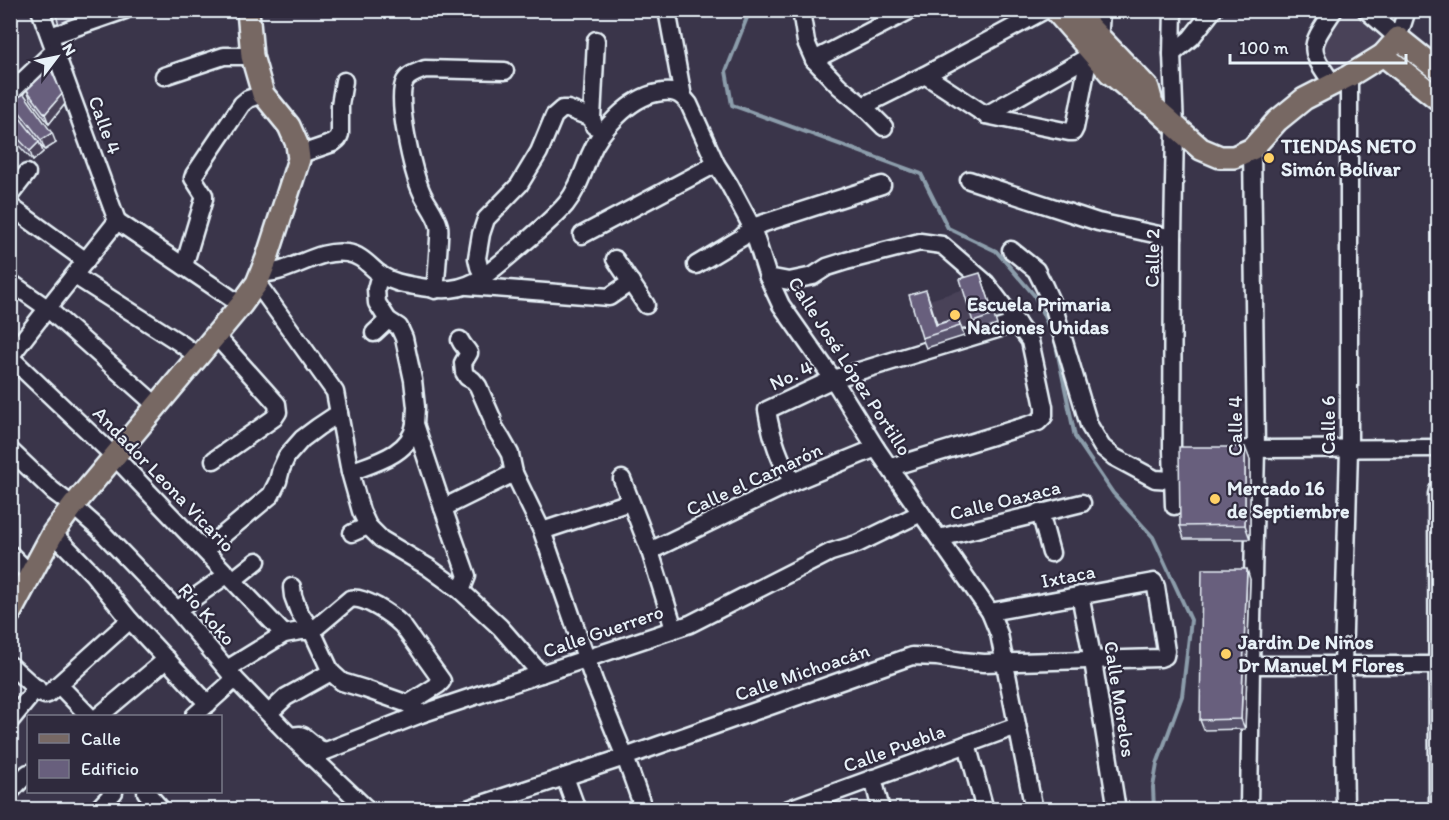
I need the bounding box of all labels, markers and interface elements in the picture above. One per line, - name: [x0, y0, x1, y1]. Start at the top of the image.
- north arrow: [27, 27, 87, 87]
- scale bar: [1230, 27, 1406, 65]
- text: 100 m: [1239, 37, 1289, 59]
- text: N: [58, 40, 80, 59]
- street label: Calle 4: [83, 92, 127, 158]
- place label: TIENDAS NETO Simón Bolívar: [1280, 134, 1416, 181]
- marker: TIENDAS NETO Simón Bolívar: [1262, 151, 1276, 165]
- street label: Calle 2: [1139, 228, 1165, 288]
- street label: Calle José López Portillo: [783, 272, 917, 460]
- place label: Escuela Primaria Naciones Unidas: [967, 292, 1112, 339]
- marker: Escuela Primaria Naciones Unidas: [948, 308, 962, 322]
- street label: No. 4: [765, 355, 817, 395]
- street label: Calle 6: [1316, 395, 1340, 455]
- street label: Calle 4: [1223, 396, 1247, 456]
- street label: Andador Leona Vicario: [88, 401, 240, 557]
- street label: Calle el Camarón: [682, 437, 826, 521]
- street label: Calle Oaxaca: [947, 475, 1063, 525]
- place label: Mercado 16 de Septiembre: [1227, 476, 1350, 524]
- marker: Mercado 16 de Septiembre: [1208, 492, 1222, 506]
- street label: Ixtaca: [1039, 559, 1097, 593]
- street label: Río Koko: [173, 578, 241, 650]
- street label: Calle Guerrero: [539, 599, 667, 663]
- place label: Jardin De Niños Dr Manuel M Flores: [1237, 630, 1404, 677]
- street label: Calle Michoacán: [731, 638, 873, 706]
- street label: Calle Morelos: [1099, 639, 1141, 759]
- marker: Jardin De Niños Dr Manuel M Flores: [1219, 647, 1233, 661]
- legend: [27, 715, 222, 793]
- street label: Calle Puebla: [840, 718, 948, 778]
- text: Calle: [81, 728, 121, 750]
- text: Edificio: [81, 758, 139, 780]

